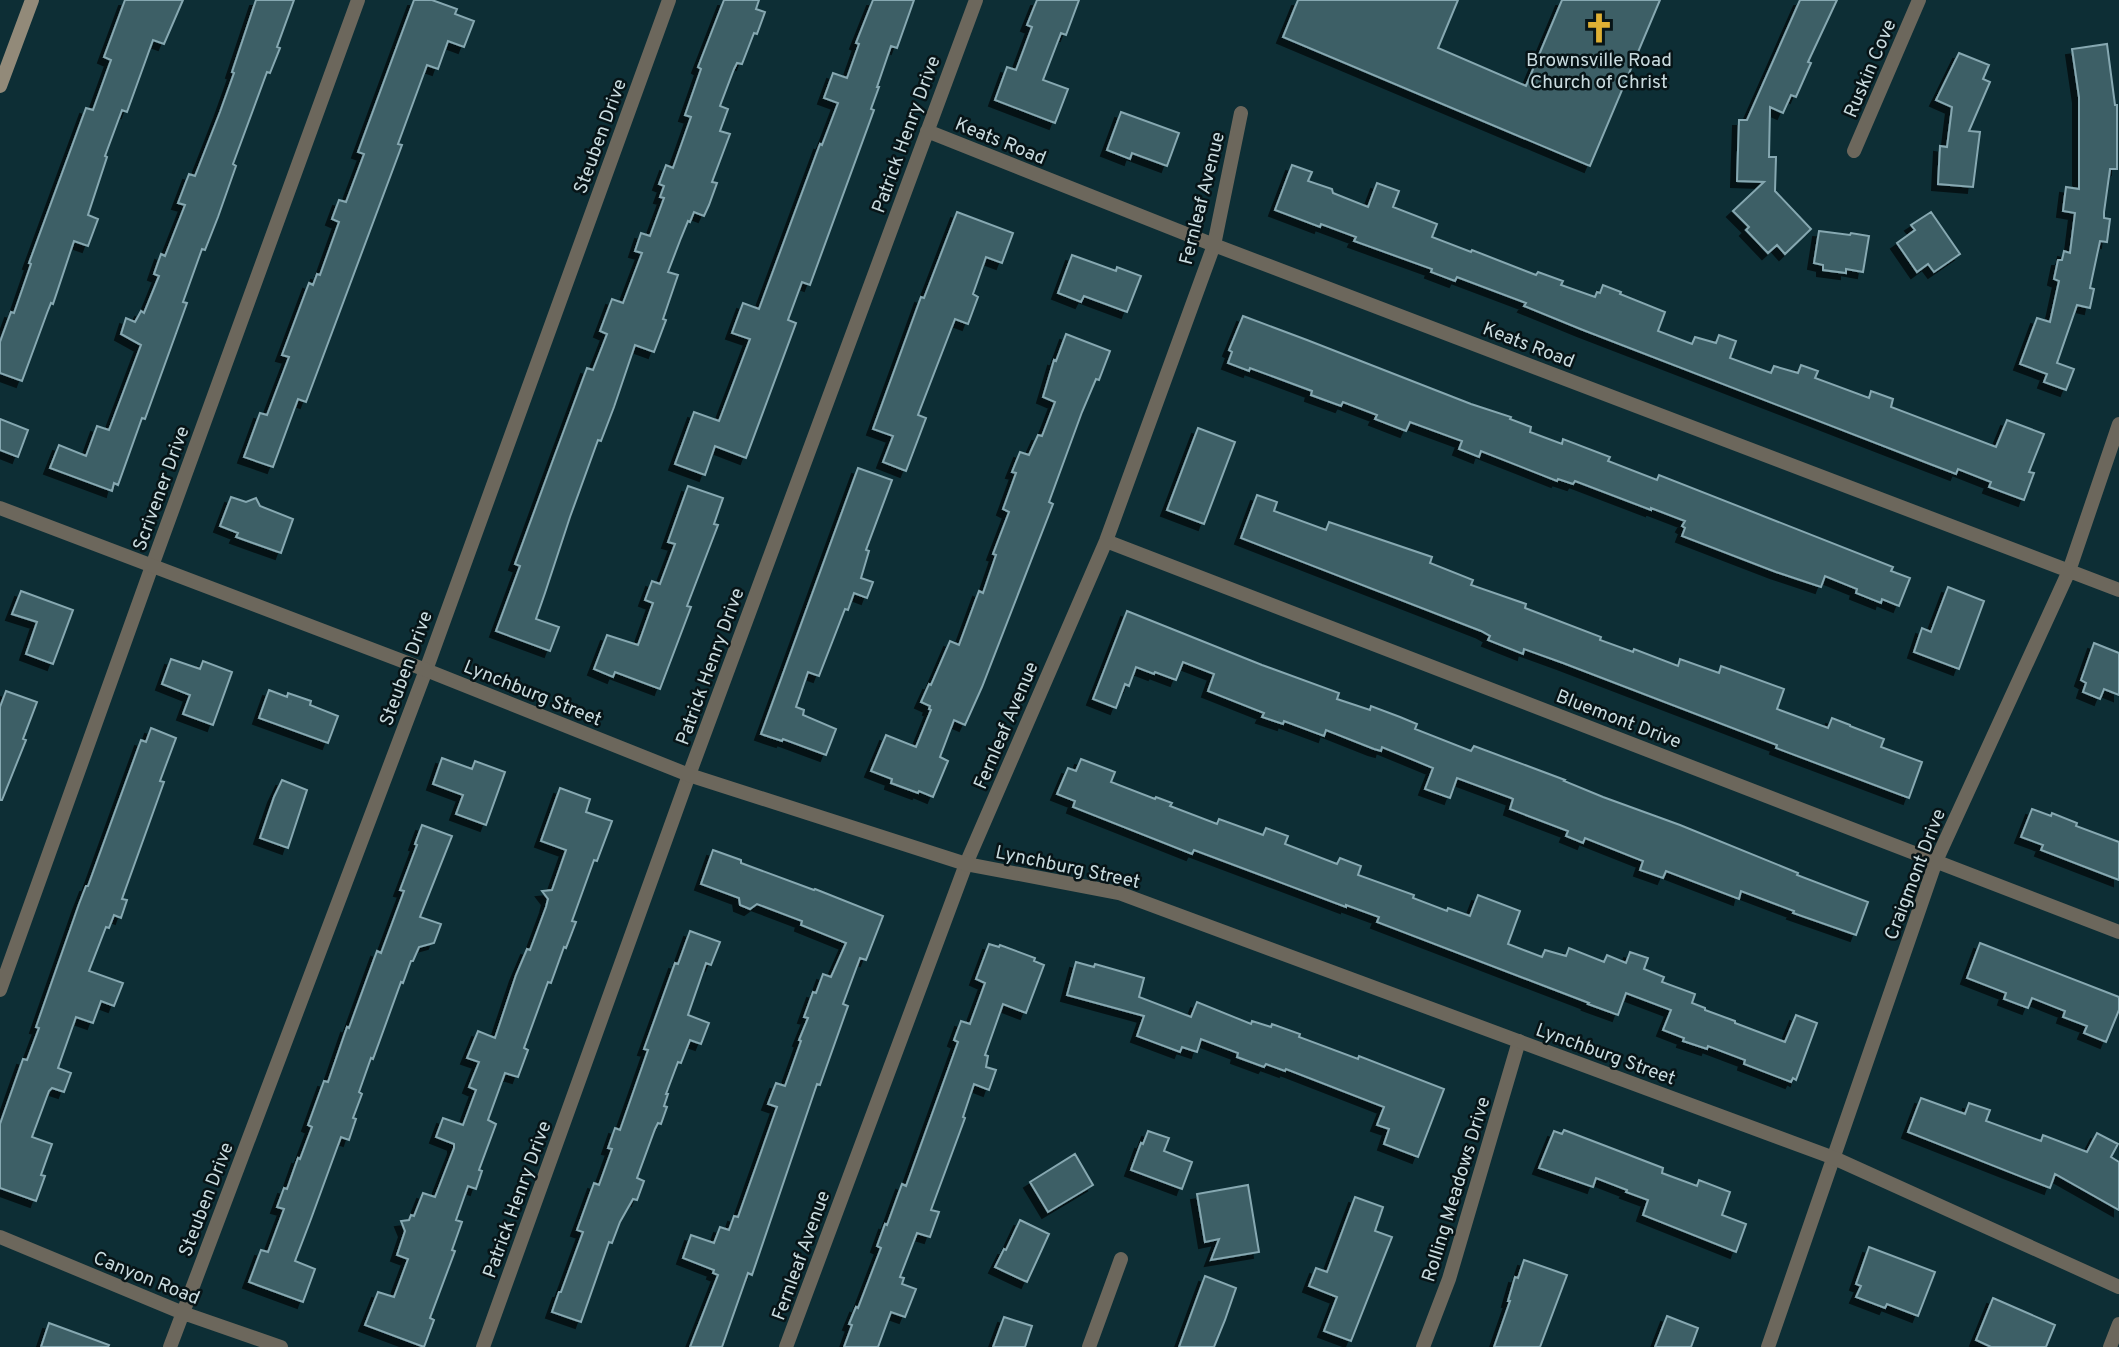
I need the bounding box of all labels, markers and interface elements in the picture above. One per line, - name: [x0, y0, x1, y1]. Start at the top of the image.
- church icon: Brownsville Road Church of Christ: [1582, 11, 1616, 45]
- street label: Ruskin Cove: [1839, 16, 1902, 122]
- place label: Brownsville Road Church of Christ: [1526, 49, 1672, 95]
- street label: Patrick Henry Drive: [867, 53, 946, 217]
- street label: Steuben Drive: [569, 76, 633, 197]
- street label: Keats Road: [951, 113, 1049, 171]
- street label: Fernleaf Avenue: [1175, 129, 1231, 267]
- street label: Keats Road: [1479, 317, 1578, 374]
- street label: Scrivener Drive: [128, 423, 196, 554]
- street label: Patrick Henry Drive: [671, 585, 750, 749]
- street label: Steuben Drive: [375, 608, 439, 729]
- street label: Lynchburg Street: [460, 655, 605, 733]
- street label: Fernleaf Avenue: [969, 658, 1044, 793]
- street label: Bluemont Drive: [1552, 685, 1684, 755]
- street label: Craigmont Drive: [1880, 806, 1952, 944]
- street label: Lynchburg Street: [993, 841, 1142, 895]
- street label: Lynchburg Street: [1532, 1018, 1679, 1091]
- street label: Rolling Meadows Drive: [1417, 1094, 1497, 1285]
- street label: Patrick Henry Drive: [478, 1118, 557, 1282]
- street label: Steuben Drive: [174, 1139, 240, 1260]
- street label: Fernleaf Avenue: [767, 1188, 836, 1324]
- street label: Canyon Road: [89, 1247, 203, 1311]

